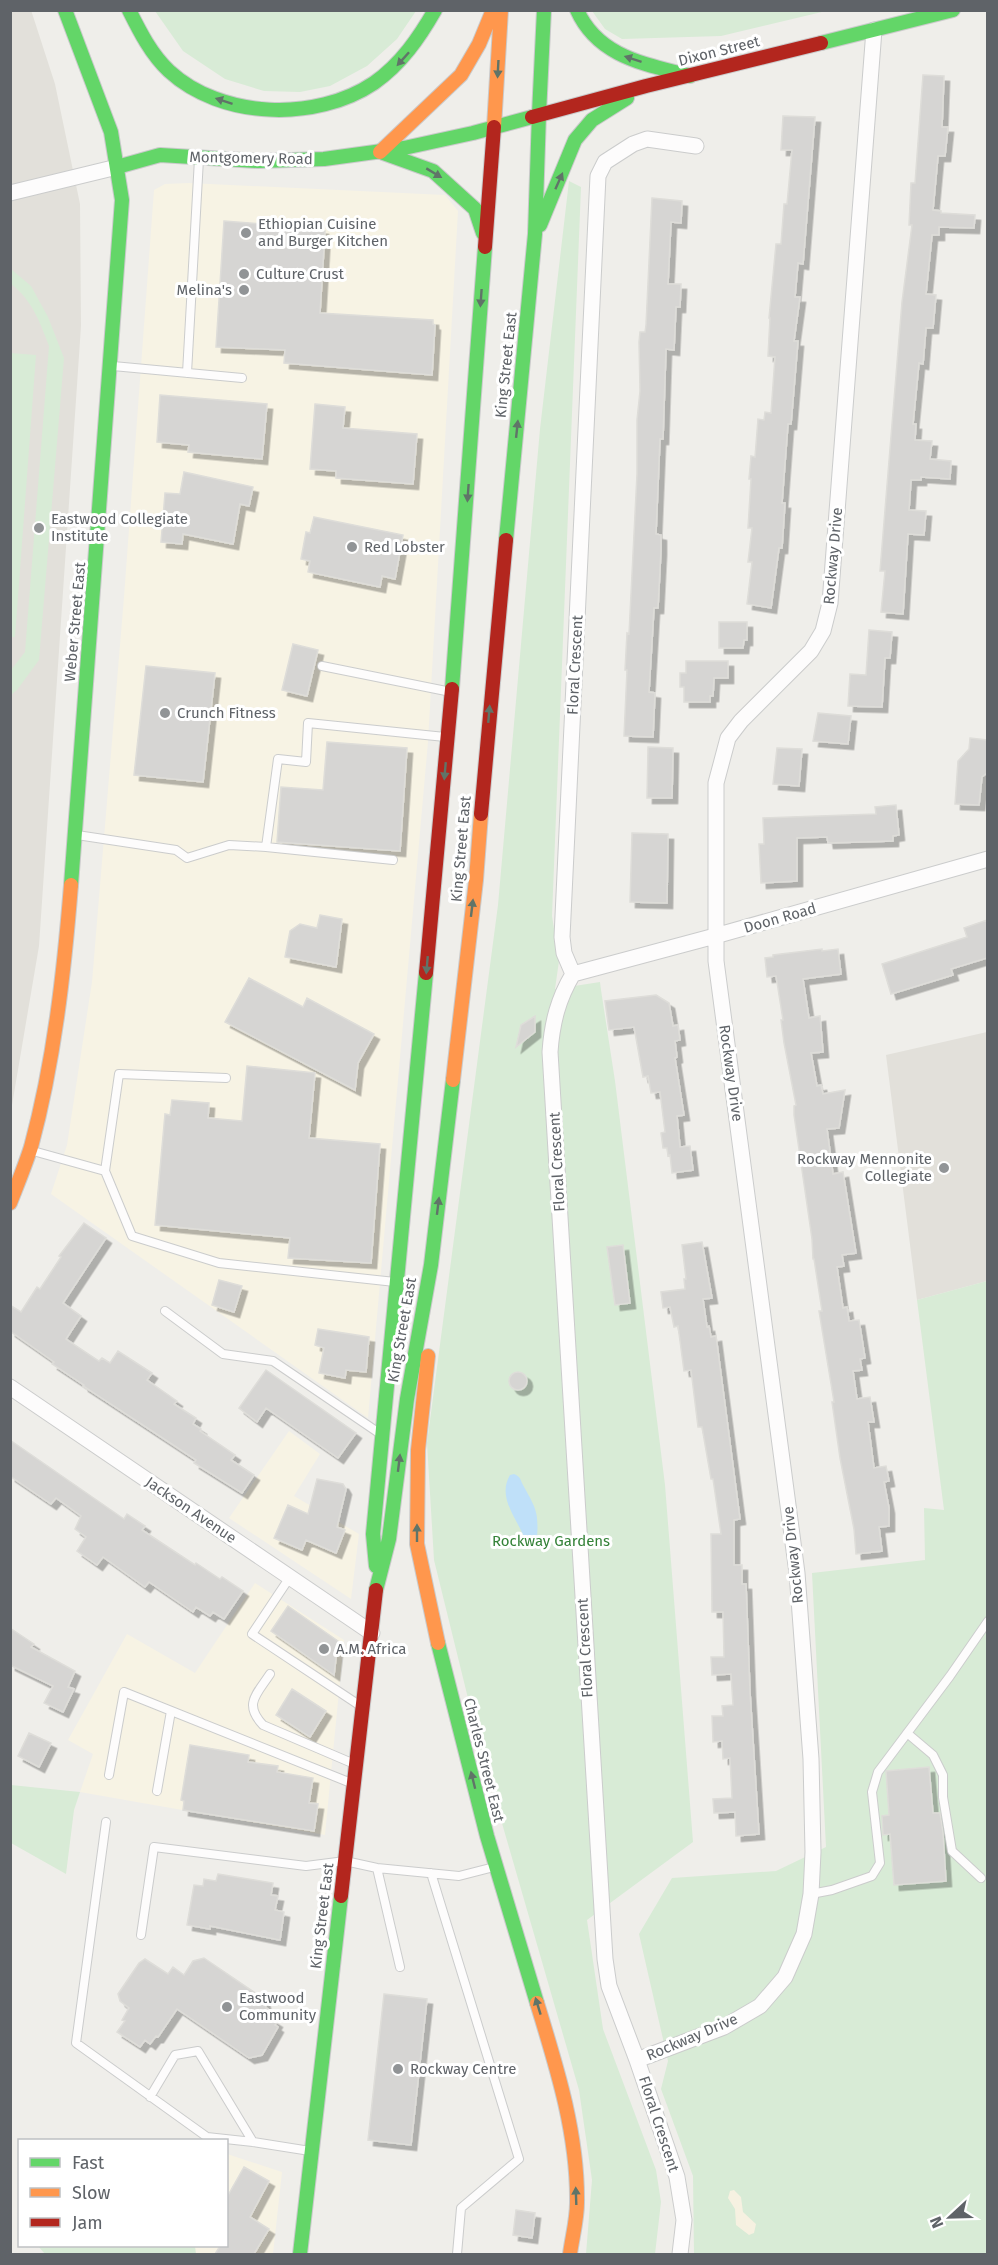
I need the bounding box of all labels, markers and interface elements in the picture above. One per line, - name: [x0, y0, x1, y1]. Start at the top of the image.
- street label: Dixon Street: [676, 32, 762, 70]
- one-way arrow: [396, 51, 410, 65]
- one-way arrow: [624, 54, 642, 64]
- one-way arrow: [493, 59, 503, 78]
- one-way arrow: [215, 95, 233, 105]
- street label: Montgomery Road: [189, 148, 313, 168]
- one-way arrow: [426, 168, 442, 179]
- one-way arrow: [555, 172, 564, 189]
- place label: Ethiopian Cuisine and Burger Kitchen: [258, 215, 388, 250]
- marker: Ethiopian Cuisine and Burger Kitchen: [239, 226, 253, 240]
- place label: Culture Crust: [256, 265, 345, 283]
- marker: Culture Crust: [237, 267, 251, 281]
- place label: Melina's: [177, 281, 232, 299]
- marker: Melina's: [237, 283, 251, 297]
- one-way arrow: [477, 289, 486, 308]
- street label: King Street East: [491, 310, 521, 419]
- one-way arrow: [512, 420, 522, 439]
- one-way arrow: [463, 483, 472, 502]
- street label: Rockway Drive: [820, 507, 846, 605]
- place label: Eastwood Collegiate Institute: [51, 510, 188, 545]
- marker: Eastwood Collegiate Institute: [32, 521, 46, 535]
- place label: Red Lobster: [364, 538, 445, 556]
- marker: Red Lobster: [345, 540, 359, 554]
- street label: Weber Street East: [61, 561, 89, 683]
- street label: Floral Crescent: [563, 614, 587, 715]
- place label: Crunch Fitness: [177, 704, 276, 722]
- one-way arrow: [484, 705, 494, 724]
- marker: Crunch Fitness: [158, 706, 172, 720]
- one-way arrow: [440, 761, 450, 780]
- street label: King Street East: [447, 795, 475, 903]
- one-way arrow: [468, 899, 477, 918]
- street label: Doon Road: [742, 899, 818, 937]
- one-way arrow: [422, 956, 432, 975]
- street label: Rockway Drive: [715, 1023, 747, 1123]
- street label: Floral Crescent: [545, 1111, 569, 1212]
- place label: Rockway Mennonite Collegiate: [797, 1150, 932, 1185]
- marker: Rockway Mennonite Collegiate: [937, 1161, 951, 1175]
- one-way arrow: [433, 1197, 442, 1216]
- street label: King Street East: [384, 1275, 420, 1384]
- one-way arrow: [394, 1453, 403, 1472]
- street label: Jackson Avenue: [142, 1473, 240, 1547]
- street label: Rockway Drive: [779, 1506, 807, 1604]
- one-way arrow: [412, 1524, 422, 1543]
- park label: Rockway Gardens: [492, 1532, 610, 1550]
- street label: Floral Crescent: [573, 1597, 597, 1698]
- place label: A.M. Africa: [336, 1640, 406, 1658]
- marker: A.M. Africa: [317, 1642, 331, 1656]
- street label: Charles Street East: [460, 1696, 508, 1825]
- one-way arrow: [467, 1771, 477, 1789]
- street label: King Street East: [307, 1861, 337, 1970]
- place label: Eastwood Community: [239, 1989, 317, 2024]
- one-way arrow: [533, 1997, 542, 2015]
- marker: Eastwood Community: [220, 2000, 234, 2014]
- street label: Rockway Drive: [644, 2010, 740, 2064]
- place label: Rockway Centre: [410, 2060, 516, 2078]
- marker: Rockway Centre: [391, 2062, 405, 2076]
- street label: Floral Crescent: [635, 2074, 683, 2175]
- legend: [18, 2139, 228, 2247]
- text: Fast: [72, 2152, 105, 2174]
- text: Slow: [72, 2182, 111, 2204]
- one-way arrow: [571, 2187, 580, 2206]
- north arrow: [920, 2187, 980, 2247]
- text: Jam: [72, 2212, 103, 2234]
- text: N: [926, 2214, 947, 2231]

